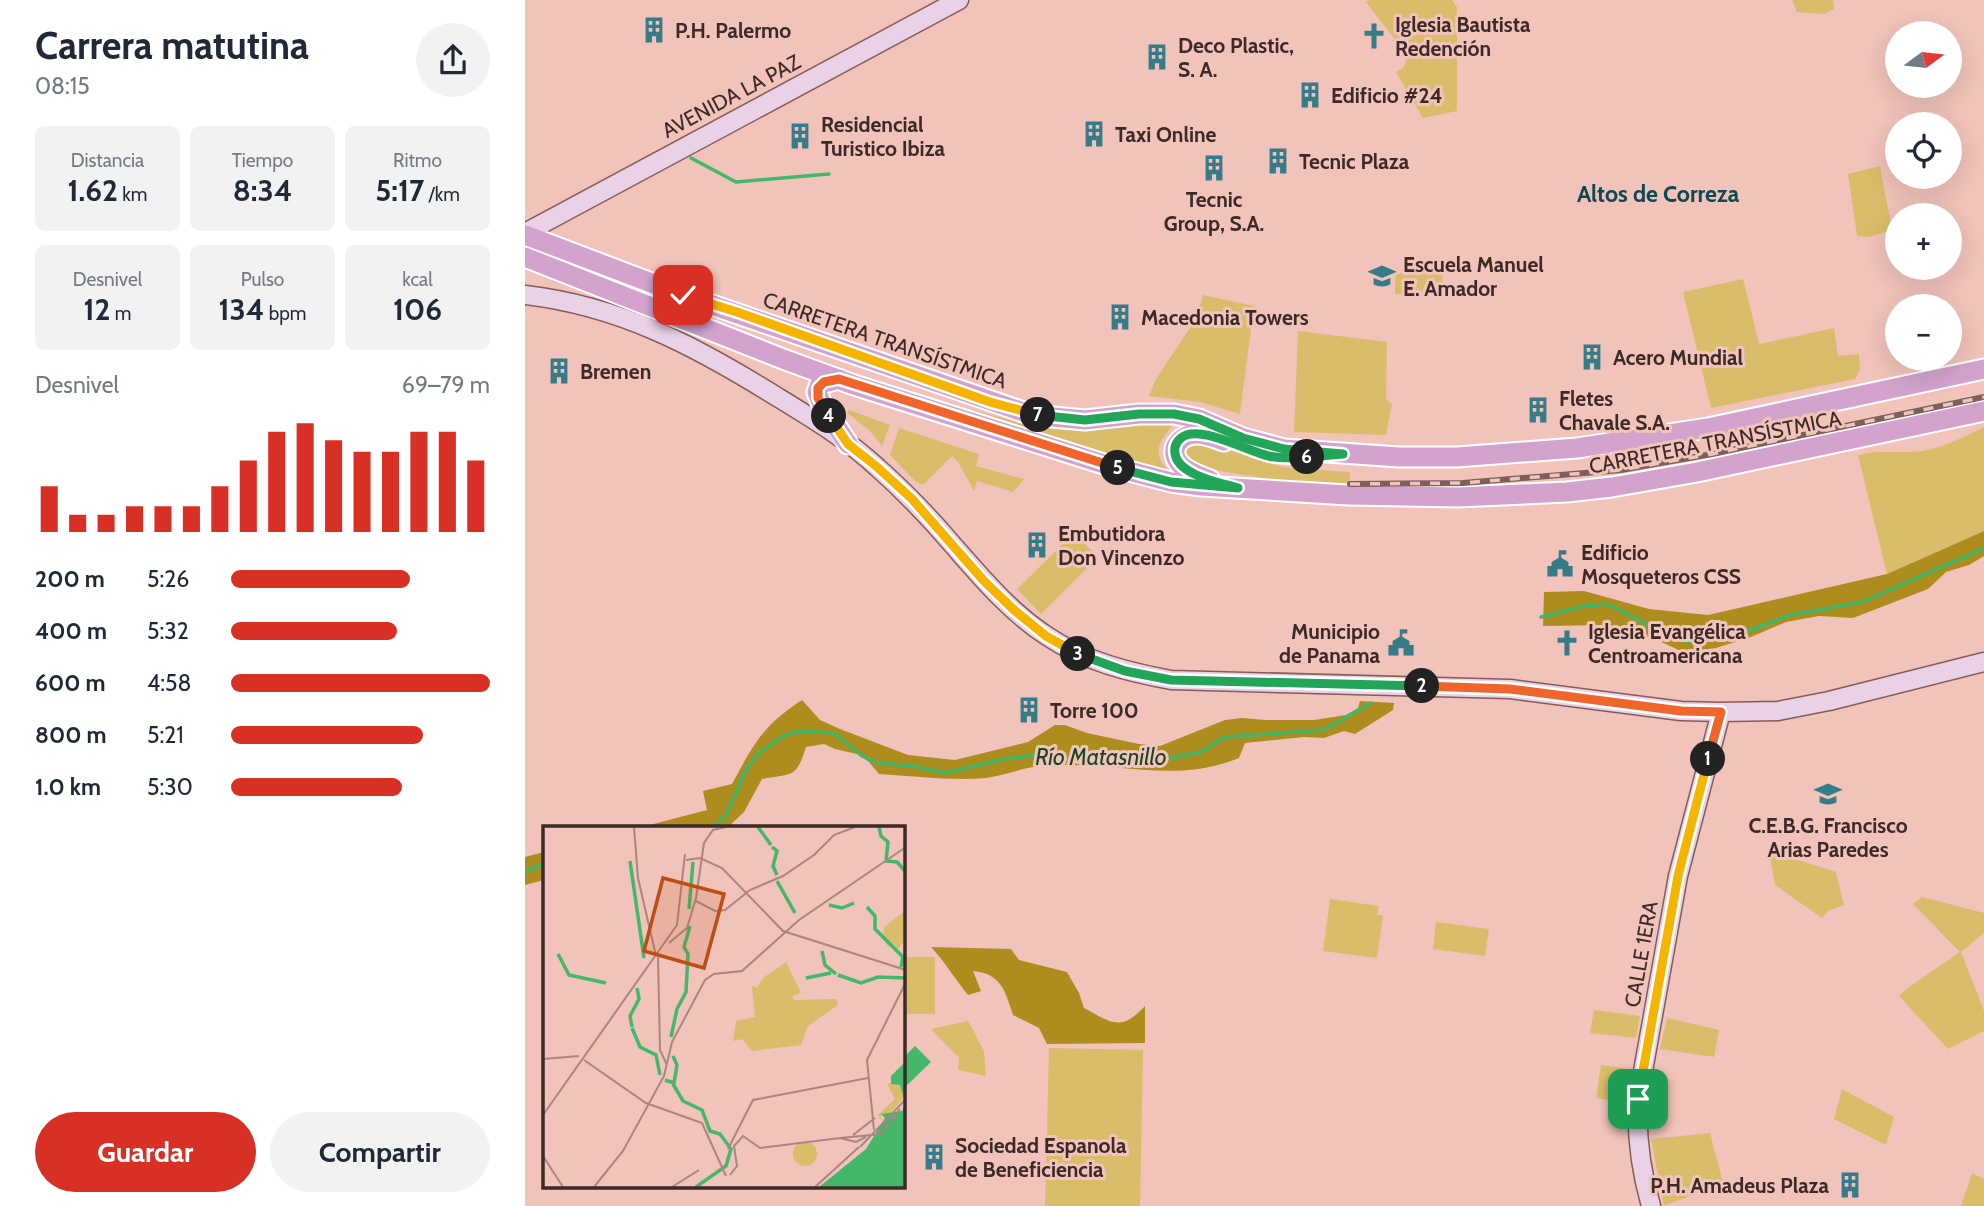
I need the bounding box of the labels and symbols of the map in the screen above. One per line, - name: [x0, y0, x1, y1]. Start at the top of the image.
- place label: Iglesia Bautista Redención: [1395, 12, 1531, 61]
- building icon: P.H. Palermo: [639, 15, 669, 45]
- place label: P.H. Palermo: [675, 18, 791, 43]
- church icon: Iglesia Bautista Redención: [1359, 21, 1389, 51]
- north arrow: [1885, 21, 1962, 98]
- place label: Deco Plastic, S. A.: [1178, 33, 1294, 82]
- building icon: Deco Plastic, S. A.: [1142, 42, 1172, 72]
- street label: AVENIDA LA PAZ: [658, 49, 805, 143]
- building icon: Edificio #24: [1295, 80, 1325, 110]
- place label: Edificio #24: [1331, 83, 1443, 108]
- place label: Residencial Turistico Ibiza: [821, 112, 945, 161]
- building icon: Taxi Online: [1079, 119, 1109, 149]
- building icon: Residencial Turistico Ibiza: [785, 121, 815, 151]
- place label: Taxi Online: [1115, 122, 1217, 147]
- building icon: Tecnic Plaza: [1263, 146, 1293, 176]
- place label: Tecnic Plaza: [1299, 149, 1410, 174]
- building icon: Tecnic Group, S.A.: [1199, 153, 1229, 183]
- district label: Altos de Correza: [1577, 180, 1740, 208]
- place label: Tecnic Group, S.A.: [1164, 187, 1264, 236]
- place label: Escuela Manuel E. Amador: [1403, 252, 1544, 301]
- school or university icon: Escuela Manuel E. Amador: [1367, 261, 1397, 291]
- pin: [653, 265, 713, 325]
- street label: CARRETERA TRANSÍSTMICA: [760, 286, 1010, 394]
- building icon: Macedonia Towers: [1105, 302, 1135, 332]
- place label: Macedonia Towers: [1141, 305, 1309, 330]
- building icon: Acero Mundial: [1577, 342, 1607, 372]
- place label: Acero Mundial: [1613, 345, 1744, 370]
- building icon: Bremen: [544, 356, 574, 386]
- place label: Bremen: [580, 359, 651, 384]
- place label: Fletes Chavale S.A.: [1559, 386, 1670, 435]
- building icon: Fletes Chavale S.A.: [1523, 395, 1553, 425]
- pin: 4: [811, 398, 847, 434]
- pin: 7: [1021, 398, 1055, 432]
- street label: CARRETERA TRANSÍSTMICA: [1587, 405, 1843, 479]
- pin: 6: [1289, 440, 1325, 475]
- pin: 5: [1101, 450, 1135, 486]
- place label: Embutidora Don Vincenzo: [1058, 521, 1184, 570]
- building icon: Embutidora Don Vincenzo: [1022, 530, 1052, 560]
- place label: Edificio Mosqueteros CSS: [1581, 540, 1741, 589]
- public building icon: Edificio Mosqueteros CSS: [1545, 549, 1575, 579]
- place label: Municipio de Panama: [1279, 619, 1381, 668]
- place label: Iglesia Evangélica Centroamericana: [1588, 619, 1746, 668]
- public building icon: Municipio de Panama: [1386, 628, 1416, 658]
- church icon: Iglesia Evangélica Centroamericana: [1552, 628, 1582, 658]
- pin: 3: [1061, 636, 1095, 672]
- pin: 2: [1405, 668, 1439, 704]
- building icon: Torre 100: [1014, 695, 1044, 725]
- place label: Torre 100: [1050, 698, 1139, 723]
- pin: 1: [1691, 742, 1725, 776]
- water label: Río Matasnillo: [1035, 743, 1167, 771]
- school or university icon: C.E.B.G. Francisco Arias Paredes: [1813, 779, 1843, 809]
- place label: C.E.B.G. Francisco Arias Paredes: [1748, 813, 1908, 862]
- inset map: [543, 826, 905, 1188]
- street label: CALLE 1ERA: [1619, 899, 1663, 1009]
- pin: [1608, 1069, 1668, 1129]
- place label: Sociedad Espanola de Beneficiencia: [955, 1133, 1127, 1182]
- building icon: Sociedad Espanola de Beneficiencia: [919, 1142, 949, 1172]
- building icon: P.H. Amadeus Plaza: [1835, 1170, 1865, 1200]
- place label: P.H. Amadeus Plaza: [1650, 1173, 1830, 1198]

